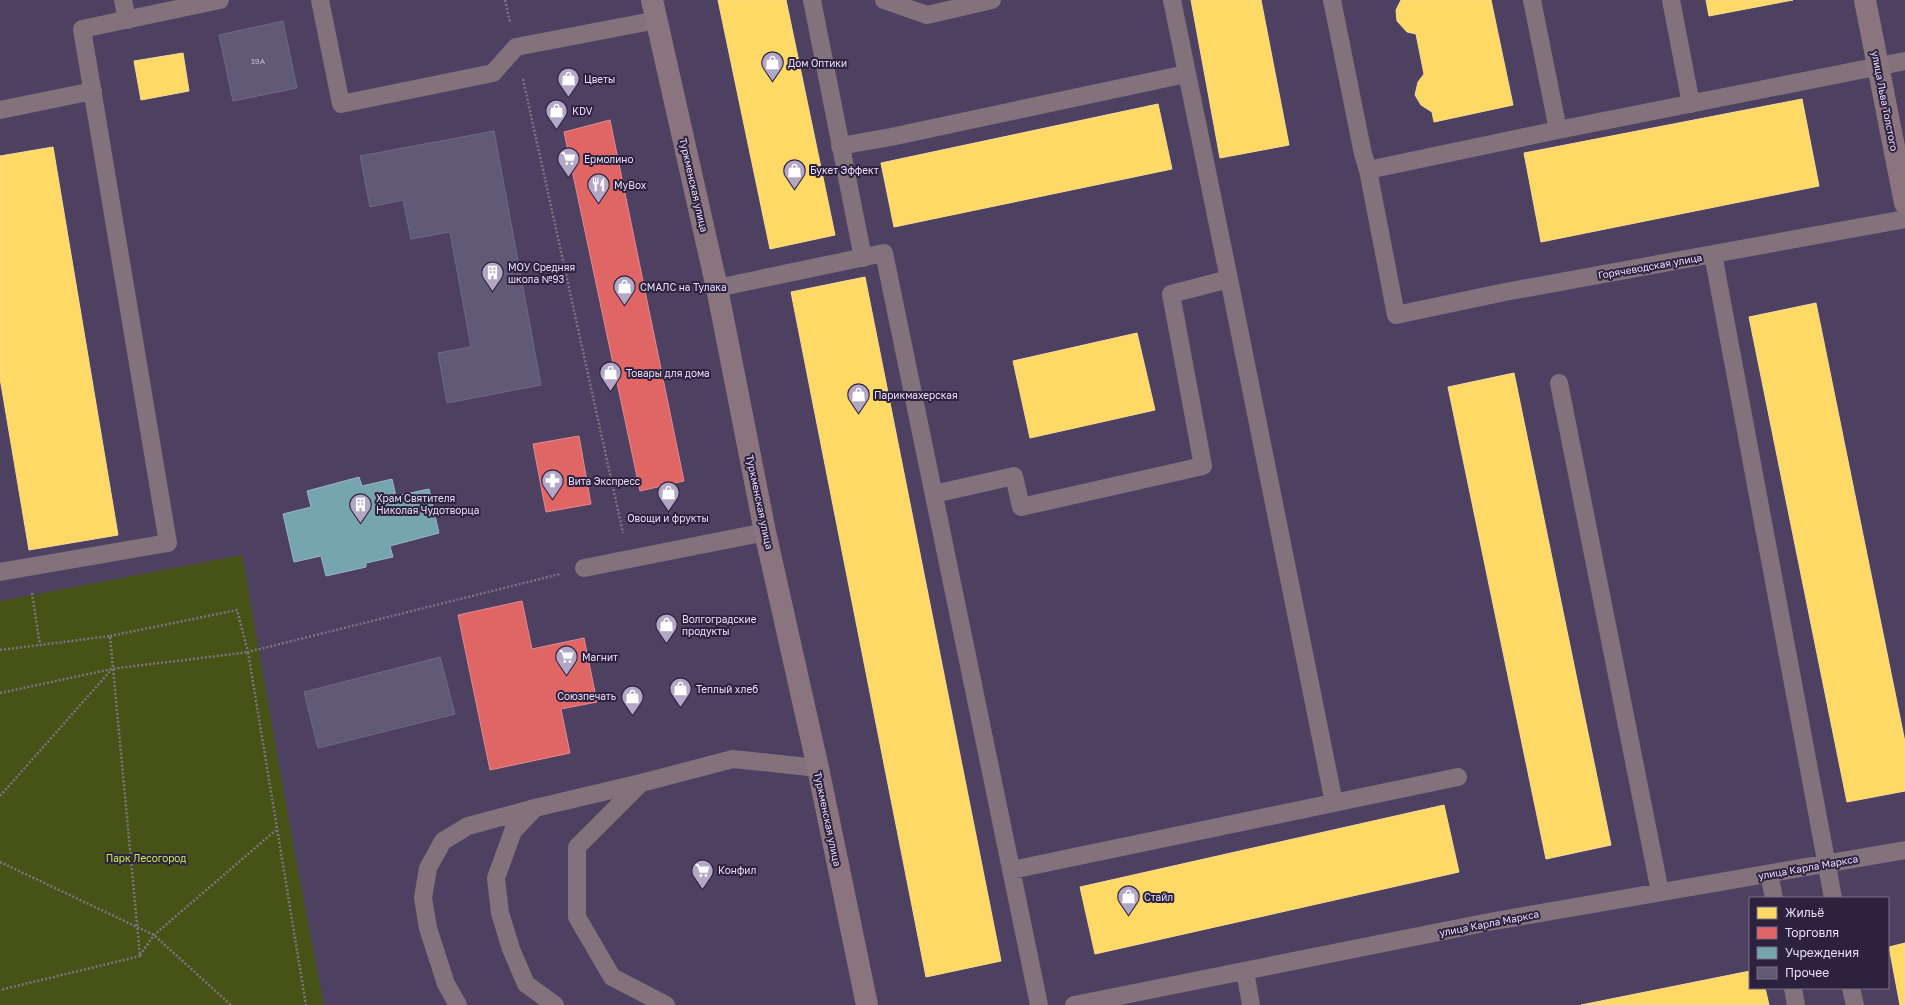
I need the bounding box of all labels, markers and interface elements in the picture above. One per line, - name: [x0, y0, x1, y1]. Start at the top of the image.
- shop icon: Дом Оптики: [760, 50, 786, 83]
- street label: улица Льва Толстого: [1869, 50, 1901, 152]
- house number: 19А: [251, 56, 266, 66]
- place label: Дом Оптики: [788, 57, 847, 69]
- shop icon: Цветы: [556, 66, 582, 99]
- place label: Цветы: [584, 73, 615, 85]
- shop icon: KDV: [544, 98, 570, 131]
- place label: KDV: [572, 105, 593, 117]
- street label: Туркменская улица: [677, 137, 711, 233]
- supermarket icon: Ермолино: [556, 146, 582, 179]
- place label: Ермолино: [584, 153, 633, 165]
- shop icon: Букет Эффект: [781, 157, 807, 190]
- place label: Букет Эффект: [810, 164, 879, 176]
- restaurant icon: MyBox: [586, 172, 612, 205]
- place label: MyBox: [614, 179, 647, 191]
- street label: Горячеводская улица: [1597, 251, 1703, 281]
- building icon: МОУ Средняя школа №93: [480, 260, 506, 293]
- place label: МОУ Средняя школа №93: [508, 261, 575, 285]
- shop icon: СМАЛС на Тулака: [612, 274, 638, 307]
- place label: СМАЛС на Тулака: [640, 281, 727, 293]
- shop icon: Товары для дома: [597, 360, 623, 393]
- place label: Товары для дома: [626, 367, 710, 379]
- shop icon: Парикмахерская: [845, 382, 871, 415]
- place label: Парикмахерская: [874, 389, 958, 401]
- street label: Туркменская улица: [744, 454, 776, 550]
- pharmacy icon: Вита Экспресс: [539, 468, 565, 501]
- place label: Вита Экспресс: [568, 475, 641, 487]
- shop icon: Овощи и фрукты: [655, 479, 681, 512]
- building icon: Храм Святителя Николая Чудотворца: [348, 491, 374, 524]
- place label: Храм Святителя Николая Чудотворца: [376, 492, 479, 516]
- place label: Овощи и фрукты: [627, 512, 709, 524]
- shop icon: Волгоградские продукты: [653, 612, 679, 645]
- place label: Волгоградские продукты: [682, 613, 757, 637]
- supermarket icon: Магнит: [554, 644, 580, 677]
- place label: Магнит: [582, 651, 618, 663]
- shop icon: Теплый хлеб: [668, 676, 694, 709]
- shop icon: Союзпечать: [619, 683, 645, 716]
- place label: Теплый хлеб: [696, 683, 758, 695]
- place label: Союзпечать: [557, 690, 616, 702]
- street label: Туркменская улица: [812, 771, 844, 867]
- park label: Парк Лесогород: [106, 852, 186, 864]
- street label: улица Карла Маркса: [1757, 852, 1859, 882]
- supermarket icon: Конфил: [689, 857, 715, 890]
- place label: Конфил: [718, 864, 756, 876]
- shop icon: Стайл: [1115, 884, 1141, 917]
- place label: Стайл: [1144, 891, 1173, 903]
- legend: [1749, 897, 1889, 989]
- text: Жильё: [1785, 905, 1824, 920]
- street label: улица Карла Маркса: [1438, 907, 1540, 939]
- text: Торговля: [1785, 925, 1839, 940]
- text: Учреждения: [1785, 945, 1859, 960]
- text: Прочее: [1785, 965, 1829, 980]

